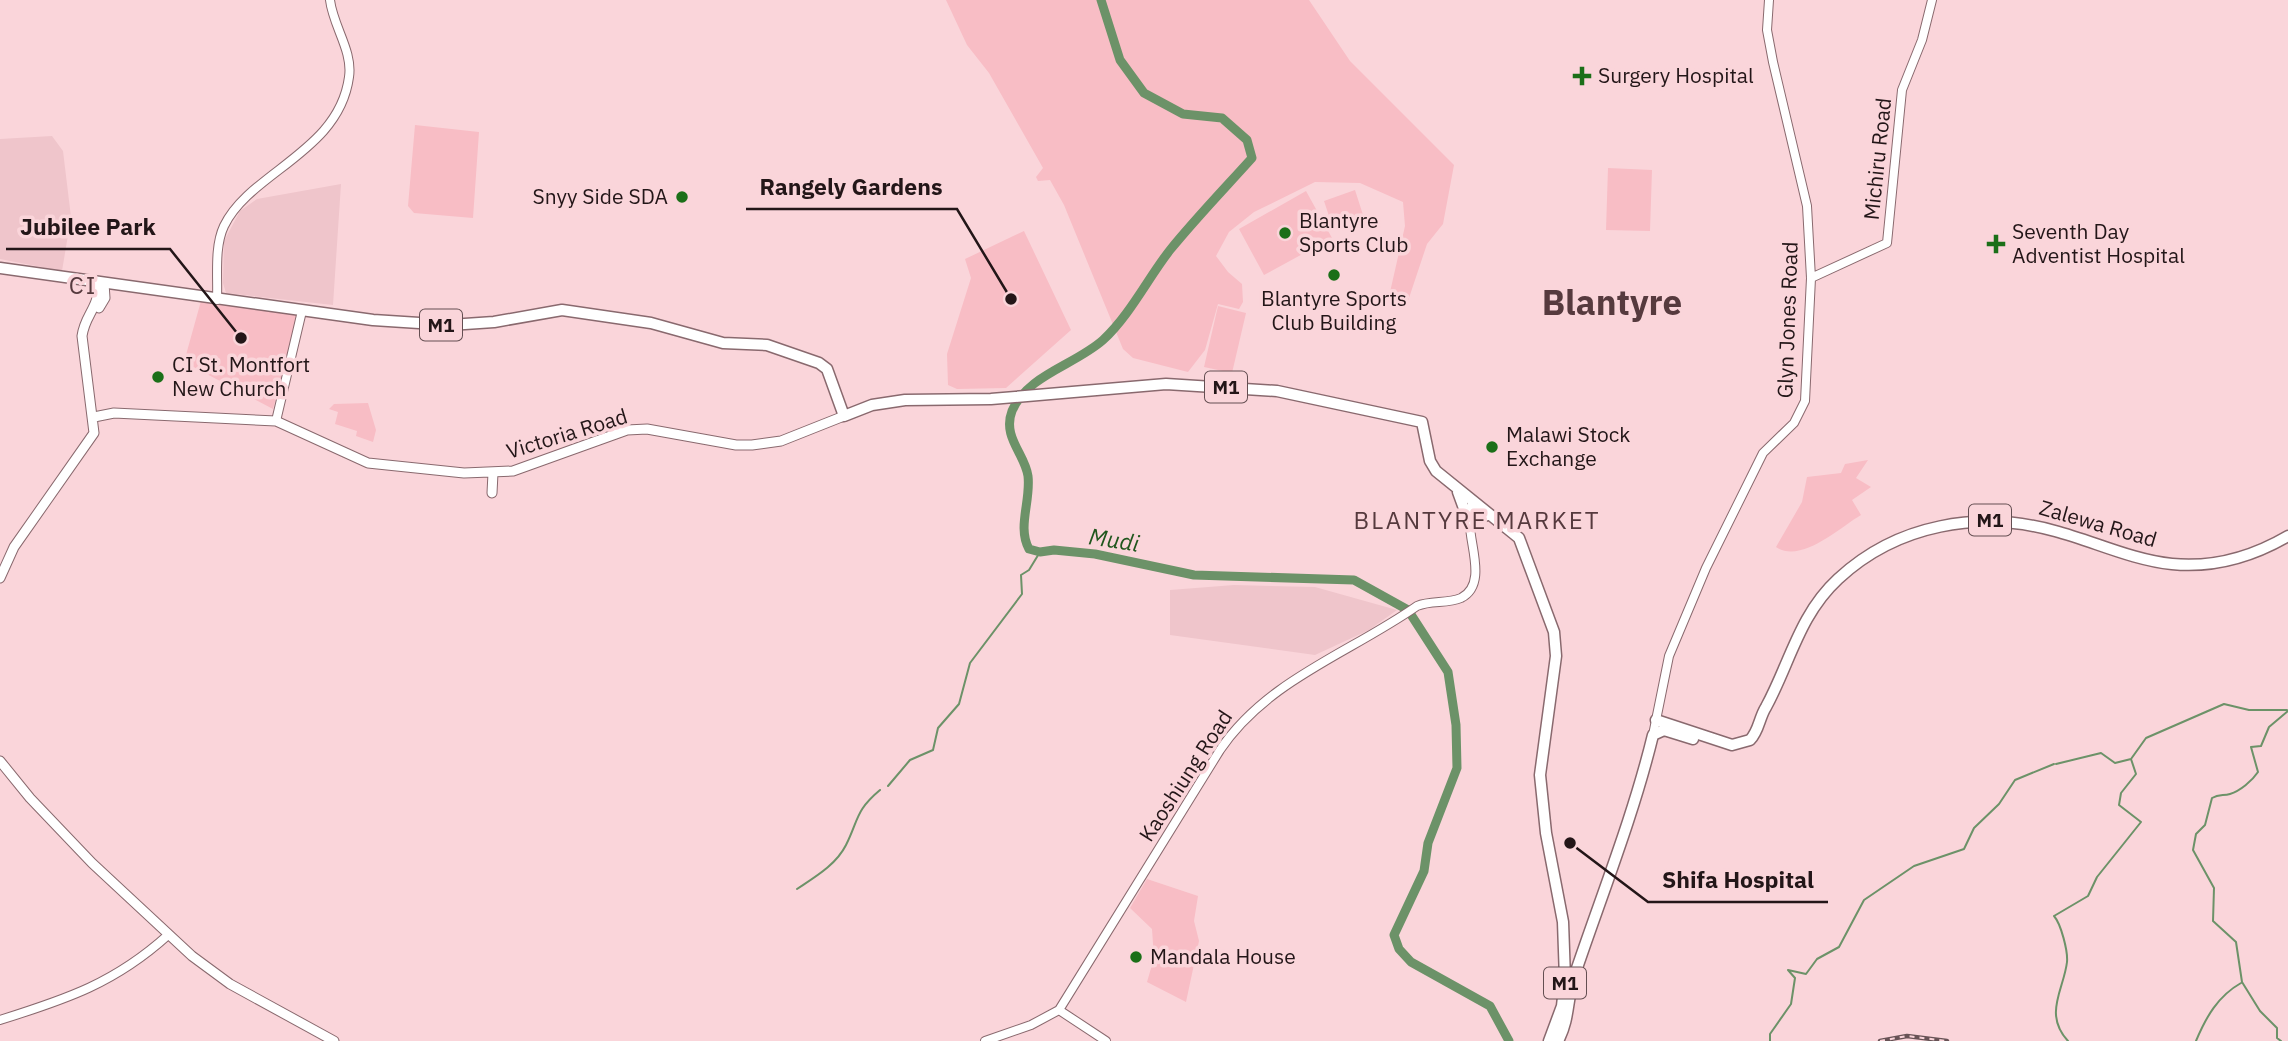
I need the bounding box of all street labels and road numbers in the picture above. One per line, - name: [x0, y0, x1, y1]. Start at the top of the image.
- street label: Michiru Road: [1857, 96, 1897, 221]
- street label: Glyn Jones Road: [1770, 241, 1804, 399]
- road number: M1: [420, 310, 462, 340]
- road number: M1: [1205, 372, 1247, 402]
- street label: Victoria Road: [503, 401, 631, 465]
- street label: Zalewa Road: [2036, 493, 2160, 553]
- road number: M1: [1969, 505, 2011, 536]
- street label: Kaoshiung Road: [1132, 704, 1238, 847]
- road number: M1: [1544, 967, 1586, 998]

